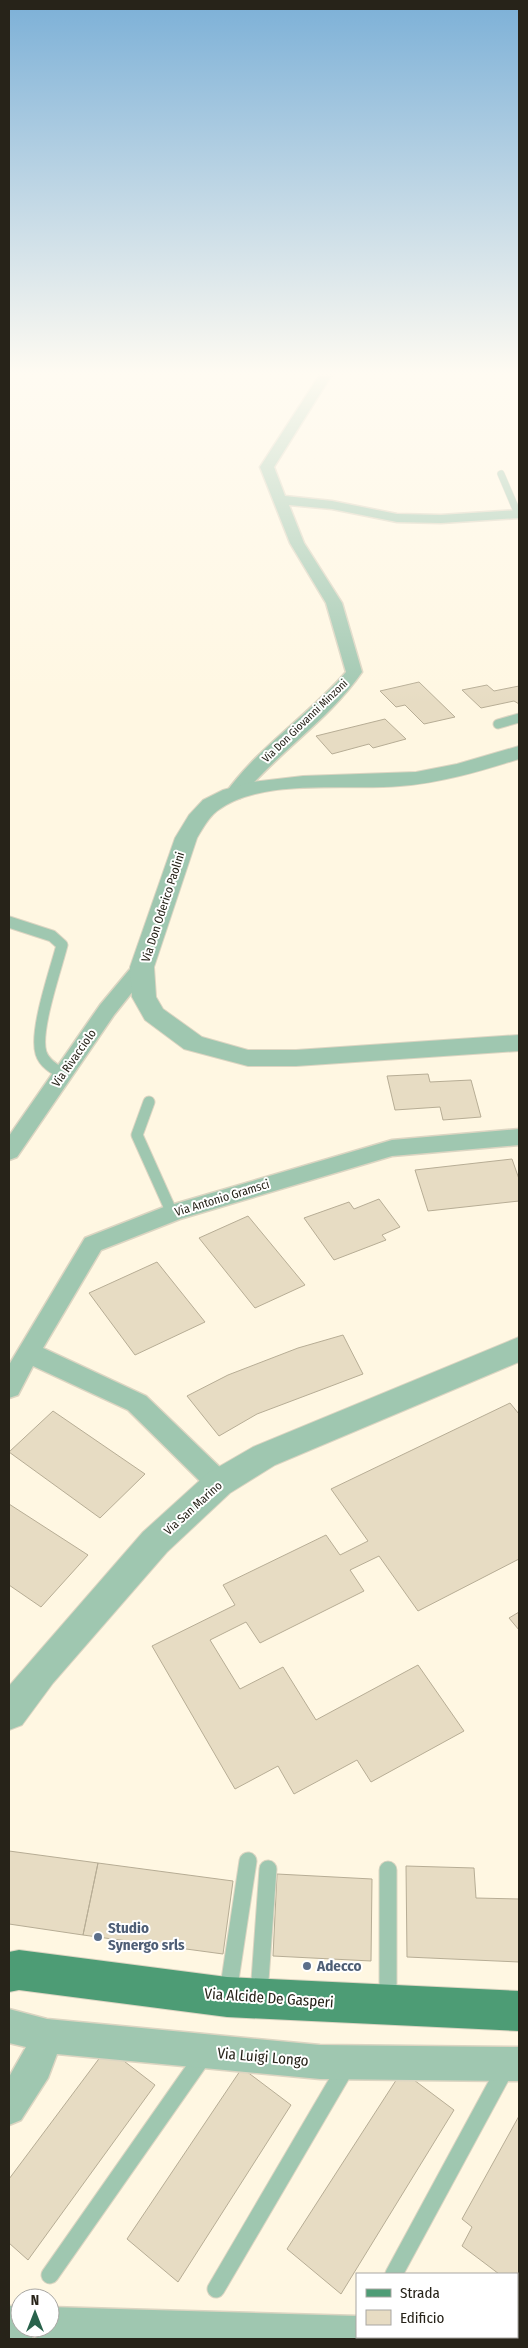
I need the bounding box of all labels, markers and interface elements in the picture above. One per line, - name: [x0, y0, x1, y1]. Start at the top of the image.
- street label: Via Don Giovanni Minzoni: [260, 677, 351, 765]
- street label: Via Don Oderico Paolini: [139, 850, 187, 964]
- street label: Via Rivacciolo: [49, 1026, 99, 1090]
- street label: Via Antonio Gramsci: [173, 1177, 271, 1219]
- street label: Via San Marino: [161, 1478, 225, 1538]
- place label: Studio Synergo srls: [108, 1919, 185, 1954]
- marker: Studio Synergo srls: [92, 1931, 104, 1943]
- place label: Adecco: [316, 1957, 361, 1975]
- marker: Adecco: [301, 1960, 313, 1972]
- street label: Via Alcide De Gasperi: [204, 1985, 334, 2011]
- street label: Via Luigi Longo: [217, 2044, 309, 2070]
- legend: [356, 2273, 518, 2338]
- text: Strada: [400, 2284, 440, 2302]
- north arrow: [10, 2288, 60, 2338]
- text: N: [31, 2292, 39, 2309]
- text: Edificio: [400, 2309, 445, 2327]

